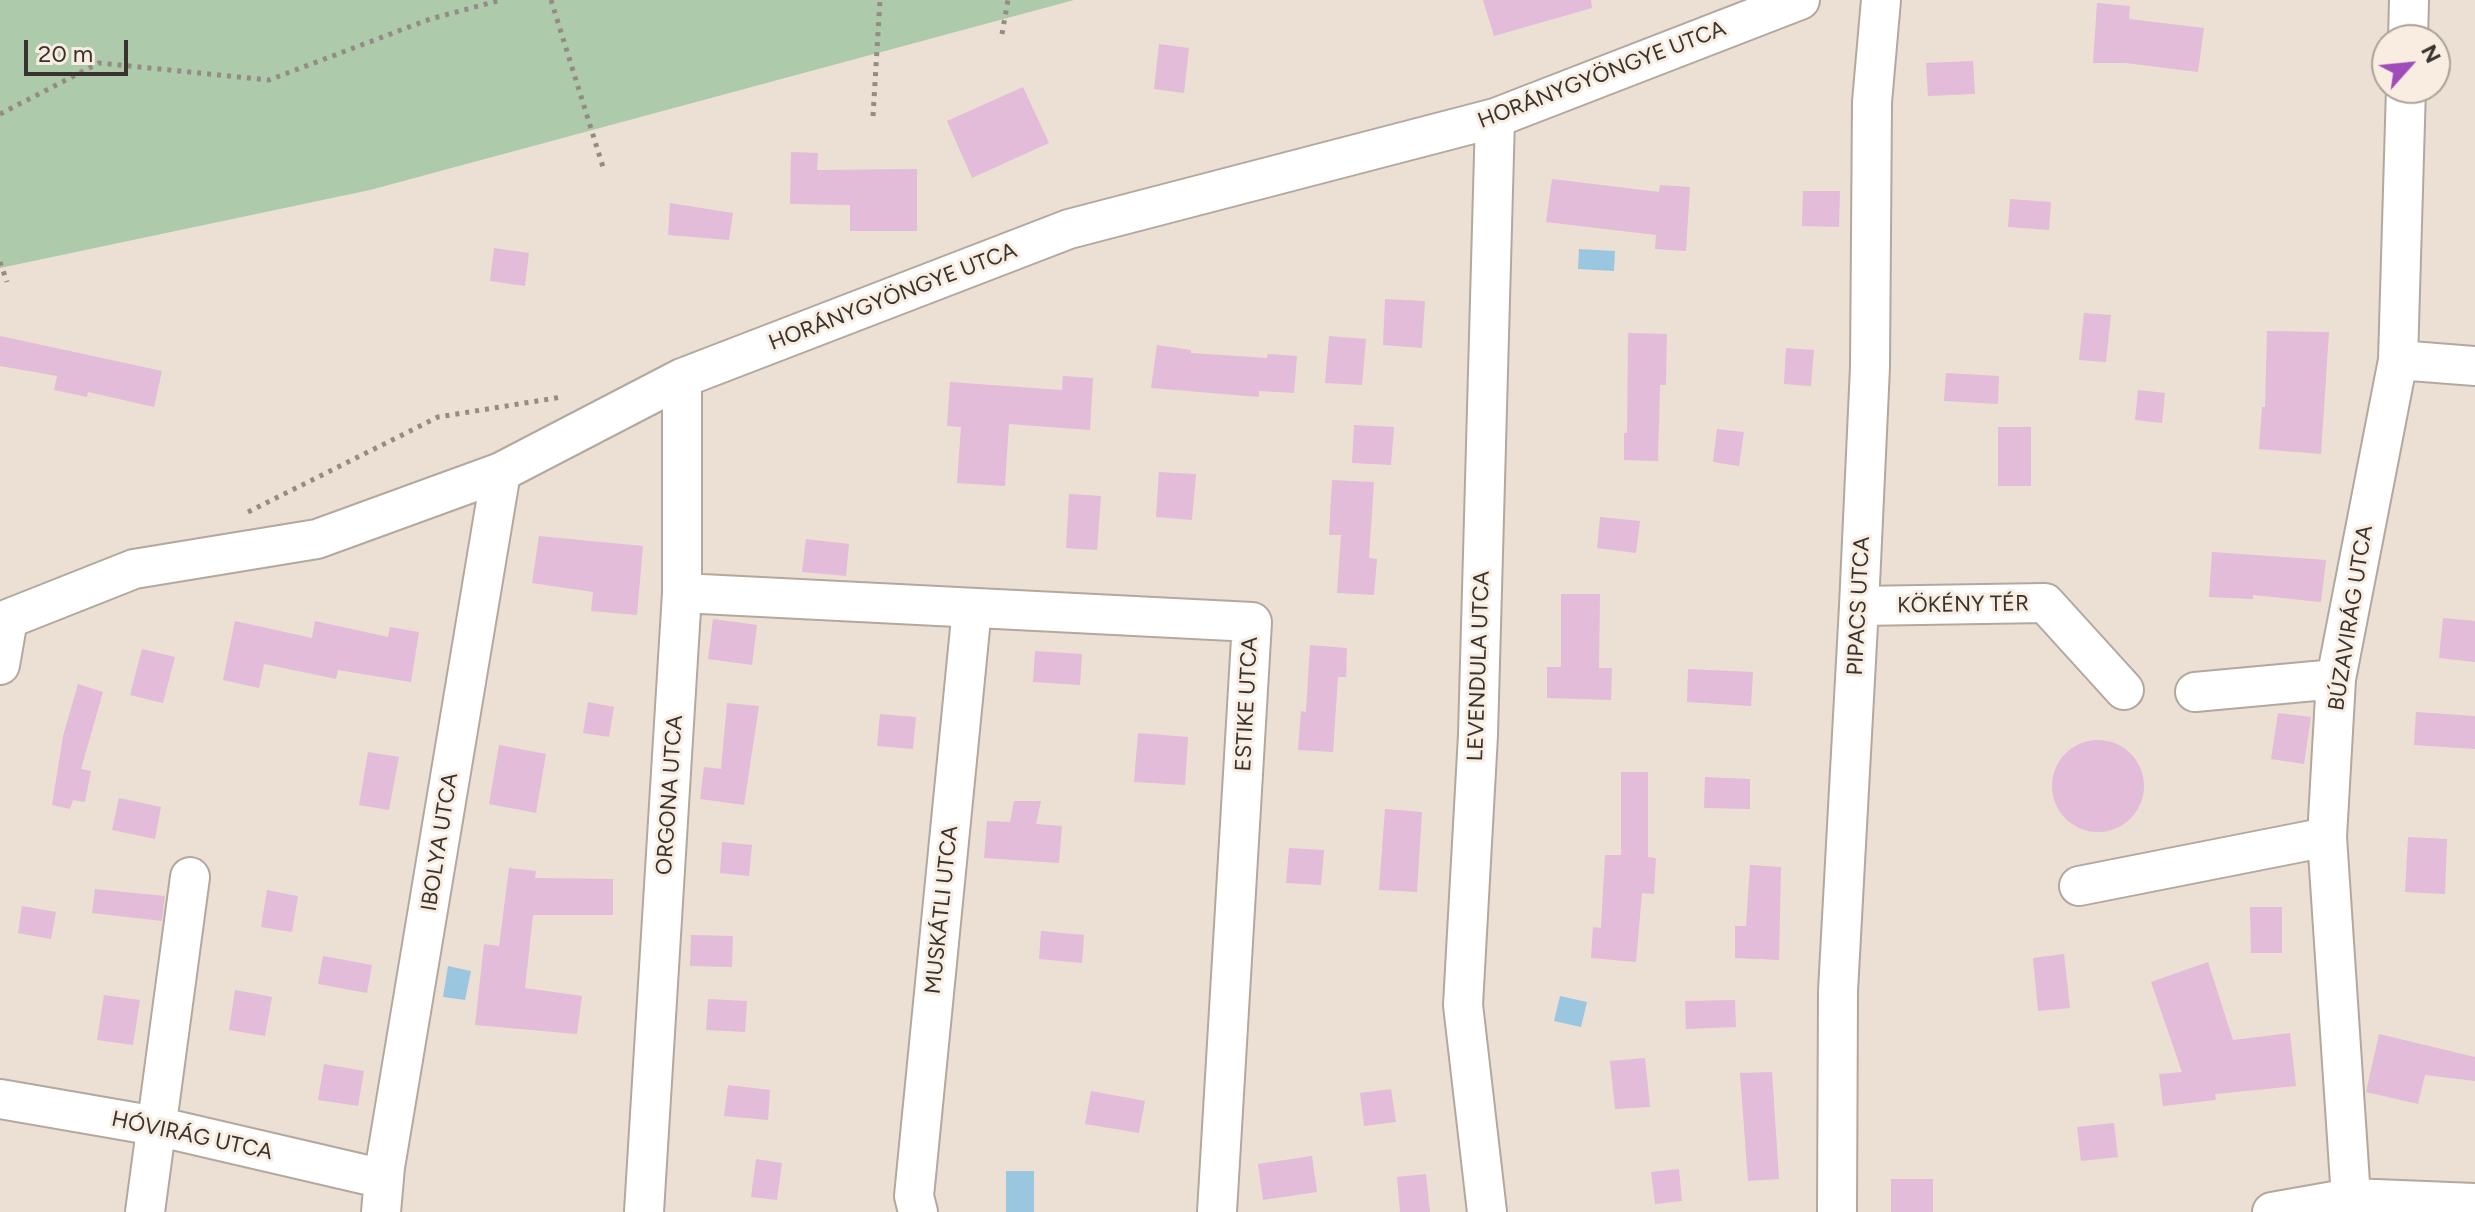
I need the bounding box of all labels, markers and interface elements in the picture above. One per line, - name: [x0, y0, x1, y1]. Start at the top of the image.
- street label: HORÁNYGYÖNGYE UTCA: [1474, 15, 1730, 135]
- scale bar: [28, 24, 132, 74]
- north arrow: [2371, 24, 2451, 104]
- text: 20 m: [38, 39, 93, 68]
- text: N: [2415, 40, 2447, 67]
- street label: HORÁNYGYÖNGYE UTCA: [765, 237, 1021, 357]
- street label: BÚZAVIRÁG UTCA: [2323, 523, 2379, 713]
- street label: PIPACS UTCA: [1842, 536, 1876, 676]
- street label: LEVENDULA UTCA: [1462, 570, 1496, 762]
- street label: KÖKÉNY TÉR: [1897, 591, 2029, 619]
- street label: ESTIKE UTCA: [1230, 636, 1264, 772]
- street label: ORGONA UTCA: [651, 714, 689, 876]
- street label: IBOLYA UTCA: [416, 771, 464, 913]
- street label: MUSKÁTLI UTCA: [920, 824, 964, 996]
- street label: HÓVIRÁG UTCA: [109, 1106, 275, 1166]

